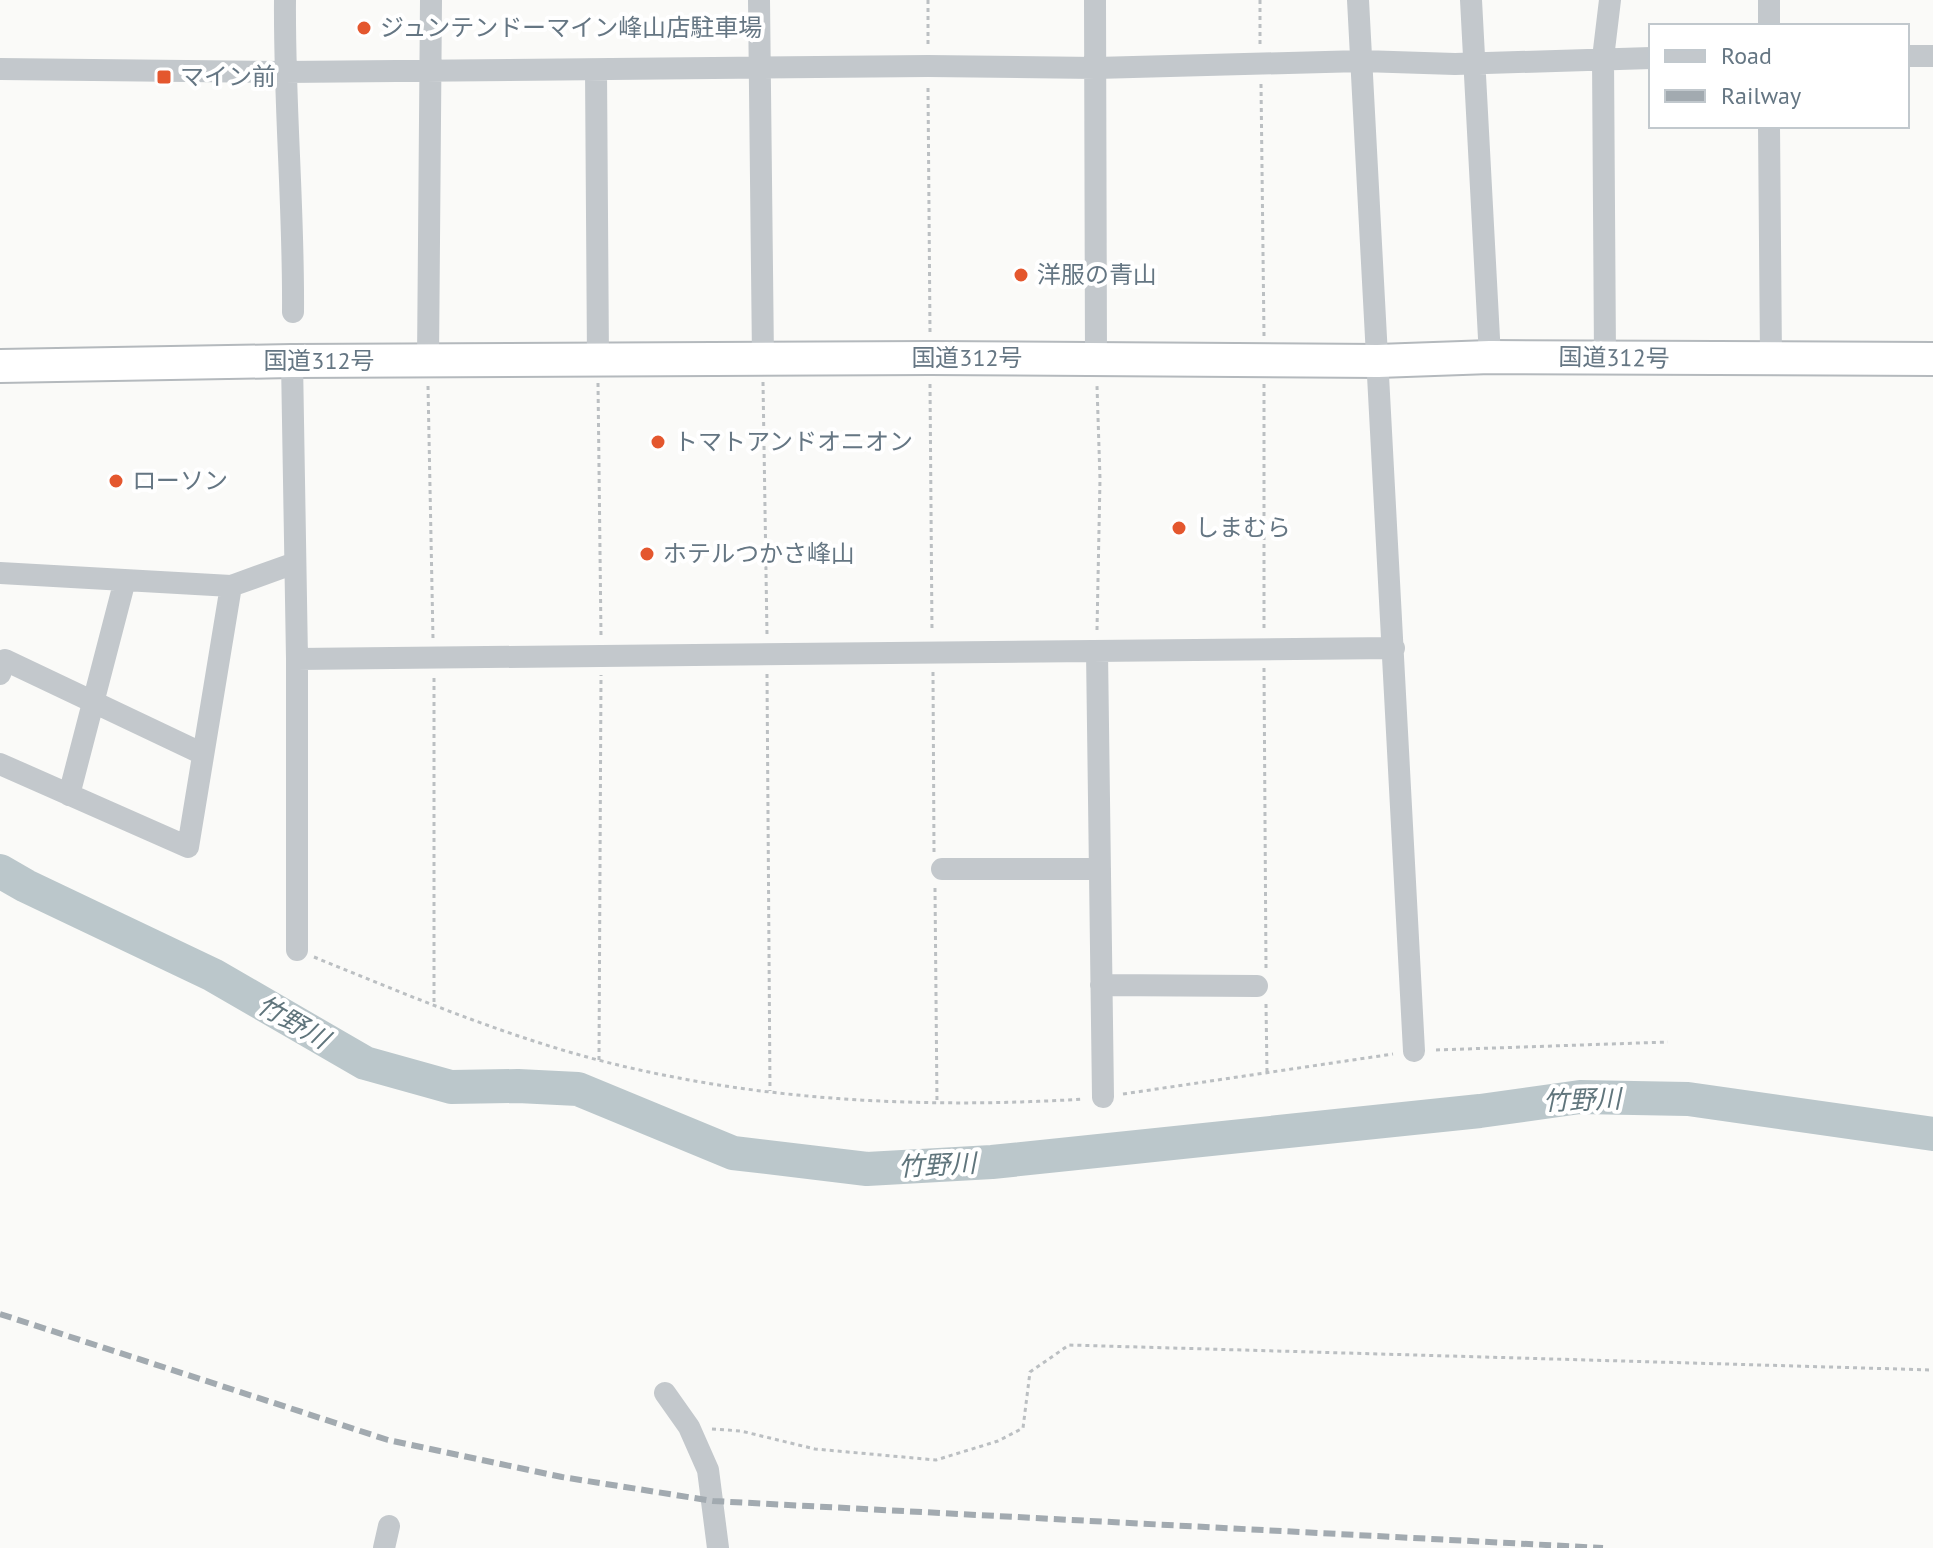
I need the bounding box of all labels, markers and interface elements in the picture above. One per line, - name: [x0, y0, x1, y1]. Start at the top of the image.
- place label: ジュンテンドーマイン峰山店駐車場: [380, 12, 762, 43]
- marker: ジュンテンドーマイン峰山店駐車場: [355, 19, 373, 37]
- legend: [1649, 24, 1909, 128]
- text: Road: [1721, 40, 1772, 71]
- place label: マイン前: [180, 61, 276, 92]
- marker: マイン前: [155, 68, 173, 86]
- text: Railway: [1721, 80, 1801, 111]
- place label: 洋服の青山: [1037, 259, 1157, 290]
- marker: 洋服の青山: [1012, 266, 1030, 284]
- street label: 国道312号: [1558, 341, 1670, 374]
- street label: 国道312号: [911, 342, 1023, 373]
- street label: 国道312号: [263, 345, 375, 376]
- place label: トマトアンドオニオン: [674, 426, 913, 457]
- marker: トマトアンドオニオン: [649, 433, 667, 451]
- place label: ローソン: [132, 465, 228, 496]
- marker: ローソン: [107, 472, 125, 490]
- place label: しまむら: [1195, 512, 1291, 543]
- marker: しまむら: [1170, 519, 1188, 537]
- place label: ホテルつかさ峰山: [663, 538, 855, 569]
- marker: ホテルつかさ峰山: [638, 545, 656, 563]
- water label: 竹野川: [251, 988, 338, 1057]
- water label: 竹野川: [1542, 1082, 1625, 1117]
- water label: 竹野川: [897, 1146, 980, 1183]

